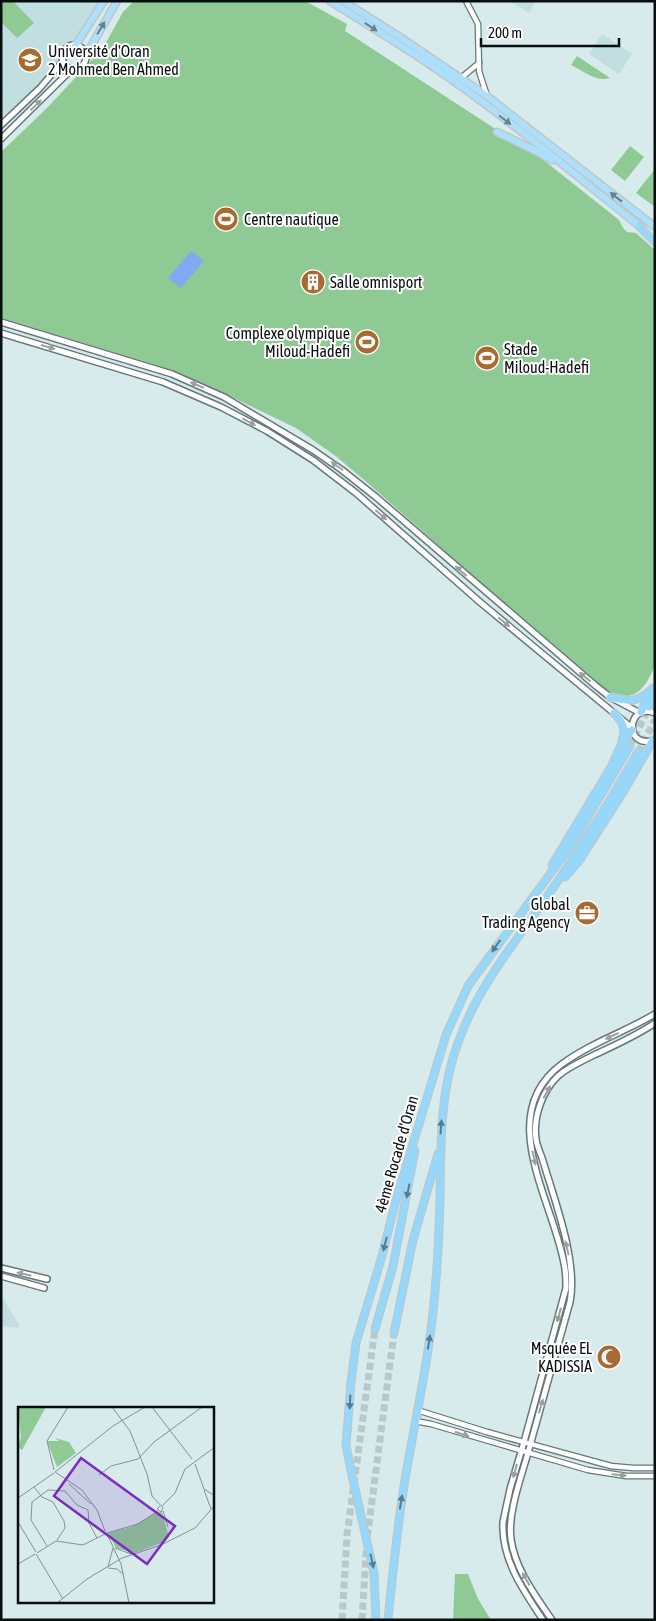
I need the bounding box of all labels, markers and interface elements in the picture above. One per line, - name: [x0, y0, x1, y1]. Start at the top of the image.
- scale bar: [481, 15, 618, 47]
- one-way arrow: [96, 21, 105, 34]
- one-way arrow: [364, 23, 378, 32]
- text: 200 m: [488, 24, 522, 41]
- place label: Université d'Oran 2 Mohmed Ben Ahmed: [48, 42, 179, 78]
- school or university icon: Université d'Oran 2 Mohmed Ben Ahmed: [17, 47, 43, 73]
- one-way arrow: [30, 99, 42, 111]
- one-way arrow: [498, 114, 511, 125]
- one-way arrow: [610, 192, 623, 203]
- sports icon: Centre nautique: [213, 206, 239, 232]
- place label: Centre nautique: [244, 210, 339, 229]
- building icon: Salle omnisport: [300, 269, 326, 295]
- place label: Salle omnisport: [330, 273, 423, 292]
- place label: Complexe olympique Miloud-Hadefi: [226, 324, 350, 360]
- sports icon: Complexe olympique Miloud-Hadefi: [354, 329, 380, 355]
- place label: Stade Miloud-Hadefi: [504, 340, 589, 376]
- one-way arrow: [40, 343, 56, 351]
- sports icon: Stade Miloud-Hadefi: [474, 345, 500, 371]
- one-way arrow: [190, 380, 204, 388]
- one-way arrow: [242, 418, 256, 426]
- one-way arrow: [330, 461, 344, 471]
- one-way arrow: [375, 509, 387, 521]
- one-way arrow: [456, 565, 468, 577]
- one-way arrow: [498, 616, 511, 627]
- one-way arrow: [579, 671, 591, 683]
- place label: Global Trading Agency: [482, 895, 571, 932]
- office icon: Global Trading Agency: [574, 900, 600, 926]
- one-way arrow: [491, 939, 501, 953]
- one-way arrow: [605, 1032, 619, 1040]
- one-way arrow: [543, 1085, 551, 1100]
- street label: 4ème Rocade d'Oran: [371, 1093, 421, 1215]
- one-way arrow: [438, 1119, 446, 1135]
- one-way arrow: [530, 1151, 538, 1166]
- one-way arrow: [404, 1183, 412, 1199]
- one-way arrow: [381, 1236, 389, 1251]
- one-way arrow: [563, 1241, 571, 1256]
- one-way arrow: [17, 1270, 32, 1278]
- one-way arrow: [555, 1308, 563, 1323]
- one-way arrow: [425, 1333, 433, 1349]
- place label: Msquée EL KADISSIA: [531, 1339, 593, 1375]
- mosque icon: Msquée EL KADISSIA: [596, 1344, 622, 1370]
- one-way arrow: [345, 1394, 353, 1410]
- one-way arrow: [537, 1398, 545, 1413]
- inset map: [18, 1407, 214, 1604]
- one-way arrow: [455, 1430, 470, 1438]
- one-way arrow: [510, 1464, 518, 1479]
- one-way arrow: [611, 1472, 627, 1480]
- one-way arrow: [397, 1493, 405, 1509]
- one-way arrow: [368, 1554, 376, 1569]
- one-way arrow: [522, 1571, 530, 1586]

